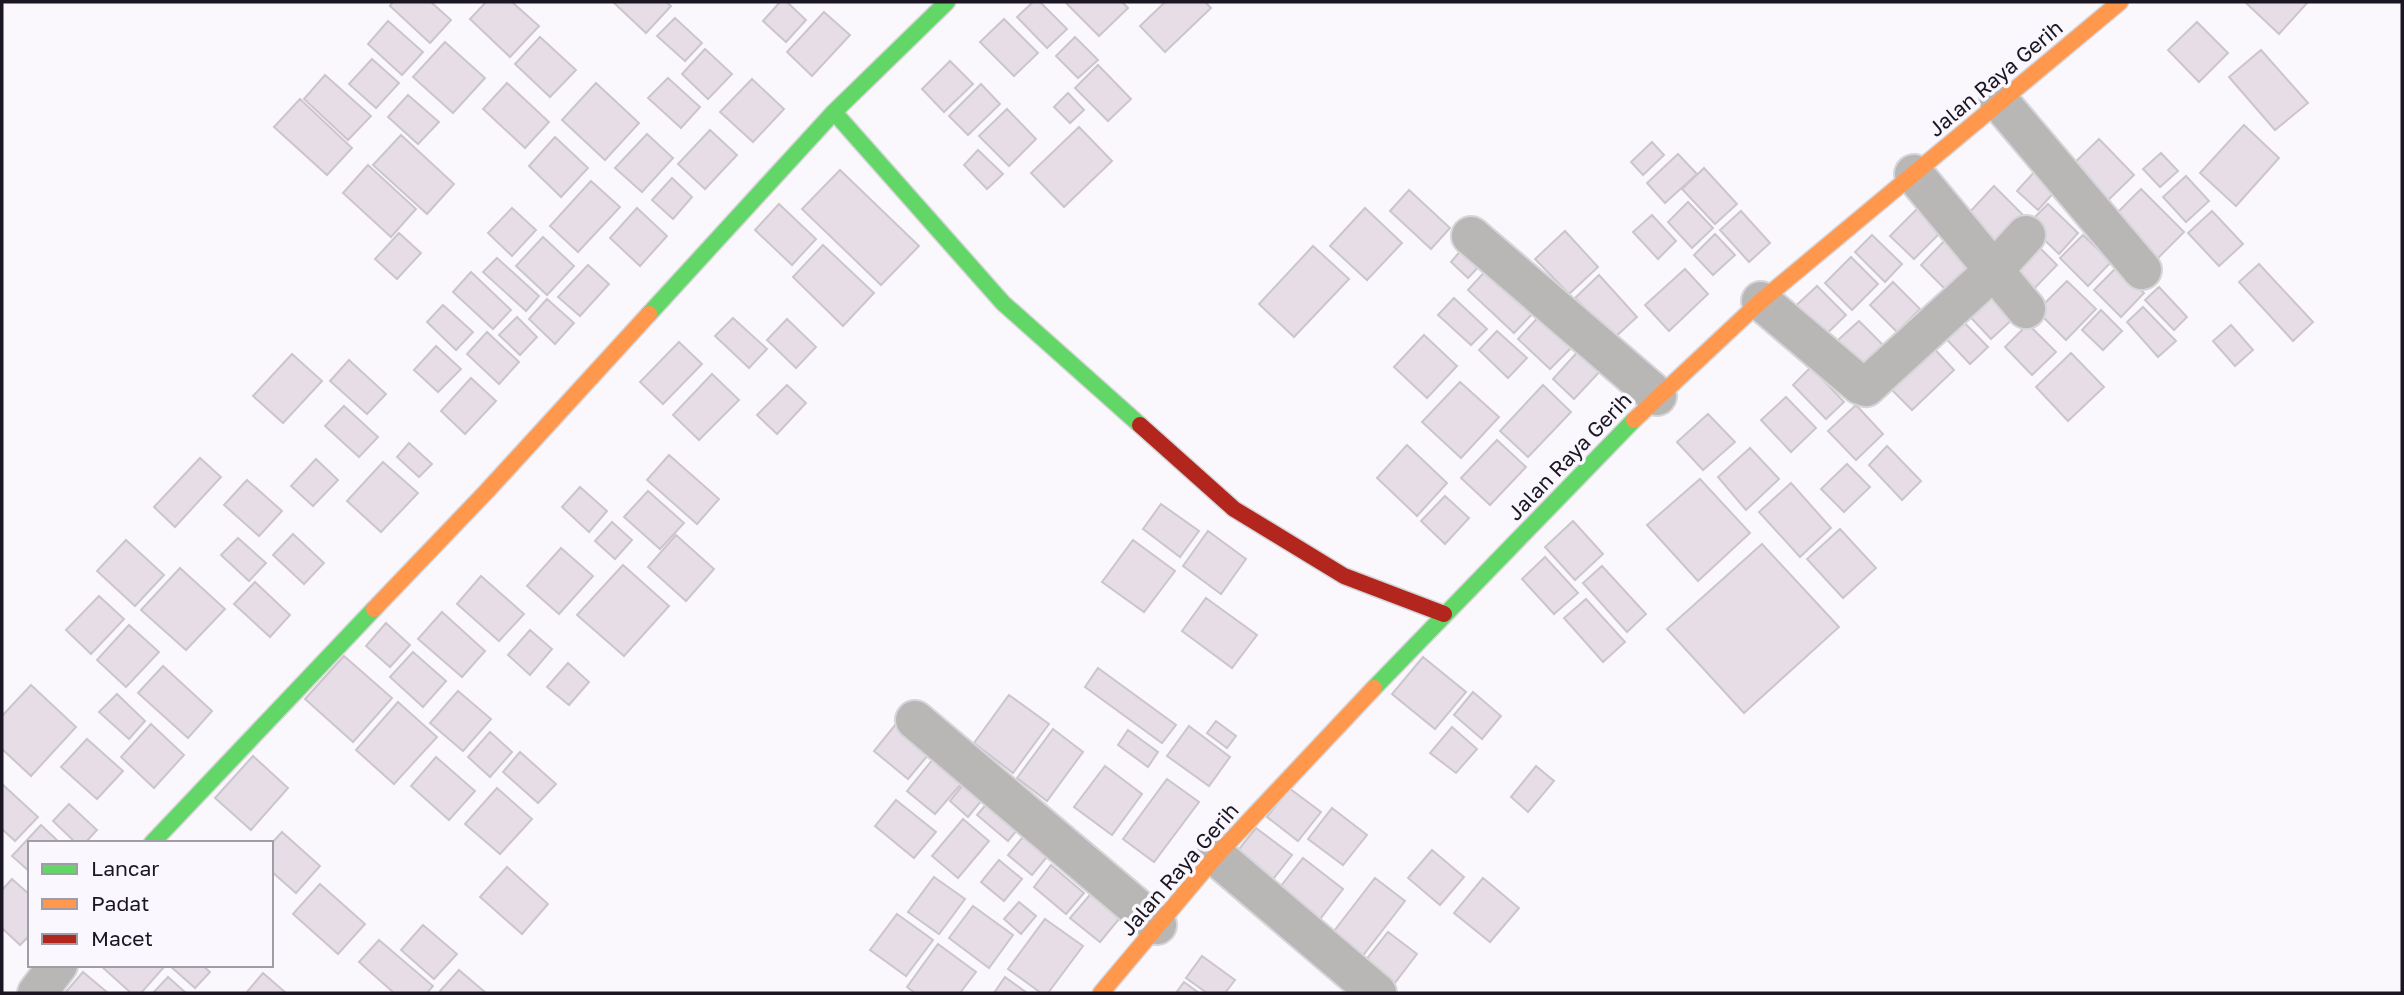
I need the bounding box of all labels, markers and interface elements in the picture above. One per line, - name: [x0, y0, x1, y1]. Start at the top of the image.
- street label: Jalan Raya Gerih: [1922, 14, 2068, 142]
- street label: Jalan Raya Gerih: [1501, 387, 1637, 525]
- street label: Jalan Raya Gerih: [1114, 797, 1244, 941]
- legend: [28, 841, 273, 967]
- text: Lancar: [91, 855, 159, 881]
- text: Padat: [91, 890, 149, 916]
- text: Macet: [91, 925, 153, 951]

